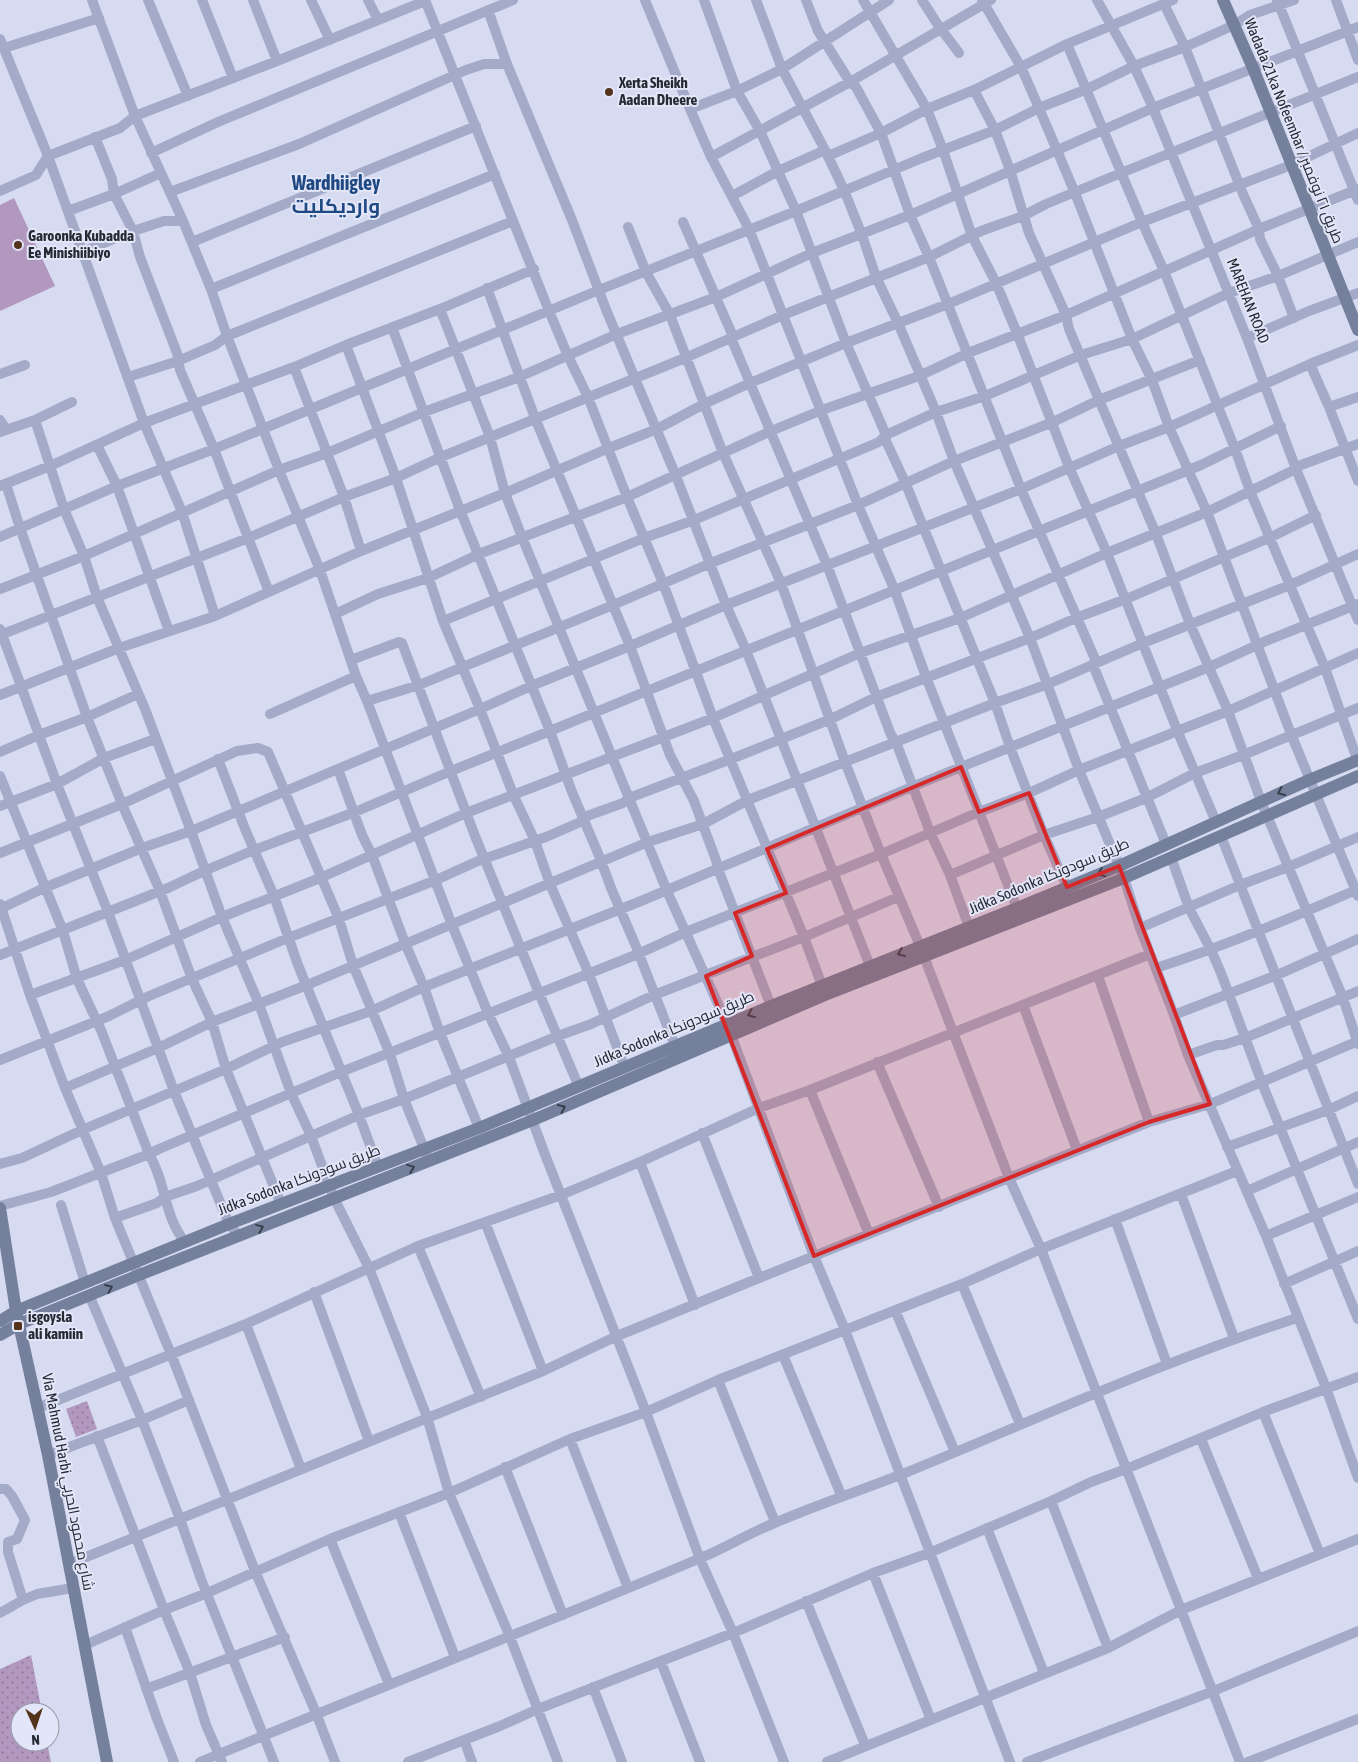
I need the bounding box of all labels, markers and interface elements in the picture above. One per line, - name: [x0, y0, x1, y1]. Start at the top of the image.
- street label: Wadada 21ka Nofeembar / طريق ٢١ نوفمبر: [1240, 16, 1348, 247]
- place label: Xerta Sheikh Aadan Dheere: [618, 74, 697, 108]
- marker: Xerta Sheikh Aadan Dheere: [603, 86, 615, 98]
- district label: Wardhiigley وارديكليت: [291, 171, 381, 218]
- place label: Garoonka Kubadda Ee Minishiibiyo: [28, 227, 134, 261]
- marker: Garoonka Kubadda Ee Minishiibiyo: [12, 239, 24, 251]
- street label: MAREHAN ROAD: [1224, 256, 1273, 346]
- one-way arrow: [1277, 786, 1286, 797]
- street label: Jidka Sodonka طريق سودونكا: [966, 834, 1132, 919]
- one-way arrow: [1097, 867, 1106, 878]
- one-way arrow: [897, 947, 906, 958]
- street label: Jidka Sodonka طريق سودونكا: [591, 987, 757, 1072]
- one-way arrow: [747, 1008, 756, 1019]
- one-way arrow: [557, 1103, 566, 1114]
- street label: Jidka Sodonka طريق سودونكا: [215, 1141, 383, 1220]
- one-way arrow: [406, 1164, 415, 1175]
- one-way arrow: [255, 1224, 264, 1234]
- one-way arrow: [104, 1284, 113, 1295]
- place label: isgoysla ali kamiin: [28, 1308, 83, 1342]
- marker: isgoysla ali kamiin: [12, 1320, 24, 1332]
- street label: Via Mahmud Harbi شارع محمود الحربي: [35, 1372, 98, 1593]
- north arrow: [10, 1702, 60, 1752]
- text: N: [31, 1732, 40, 1748]

